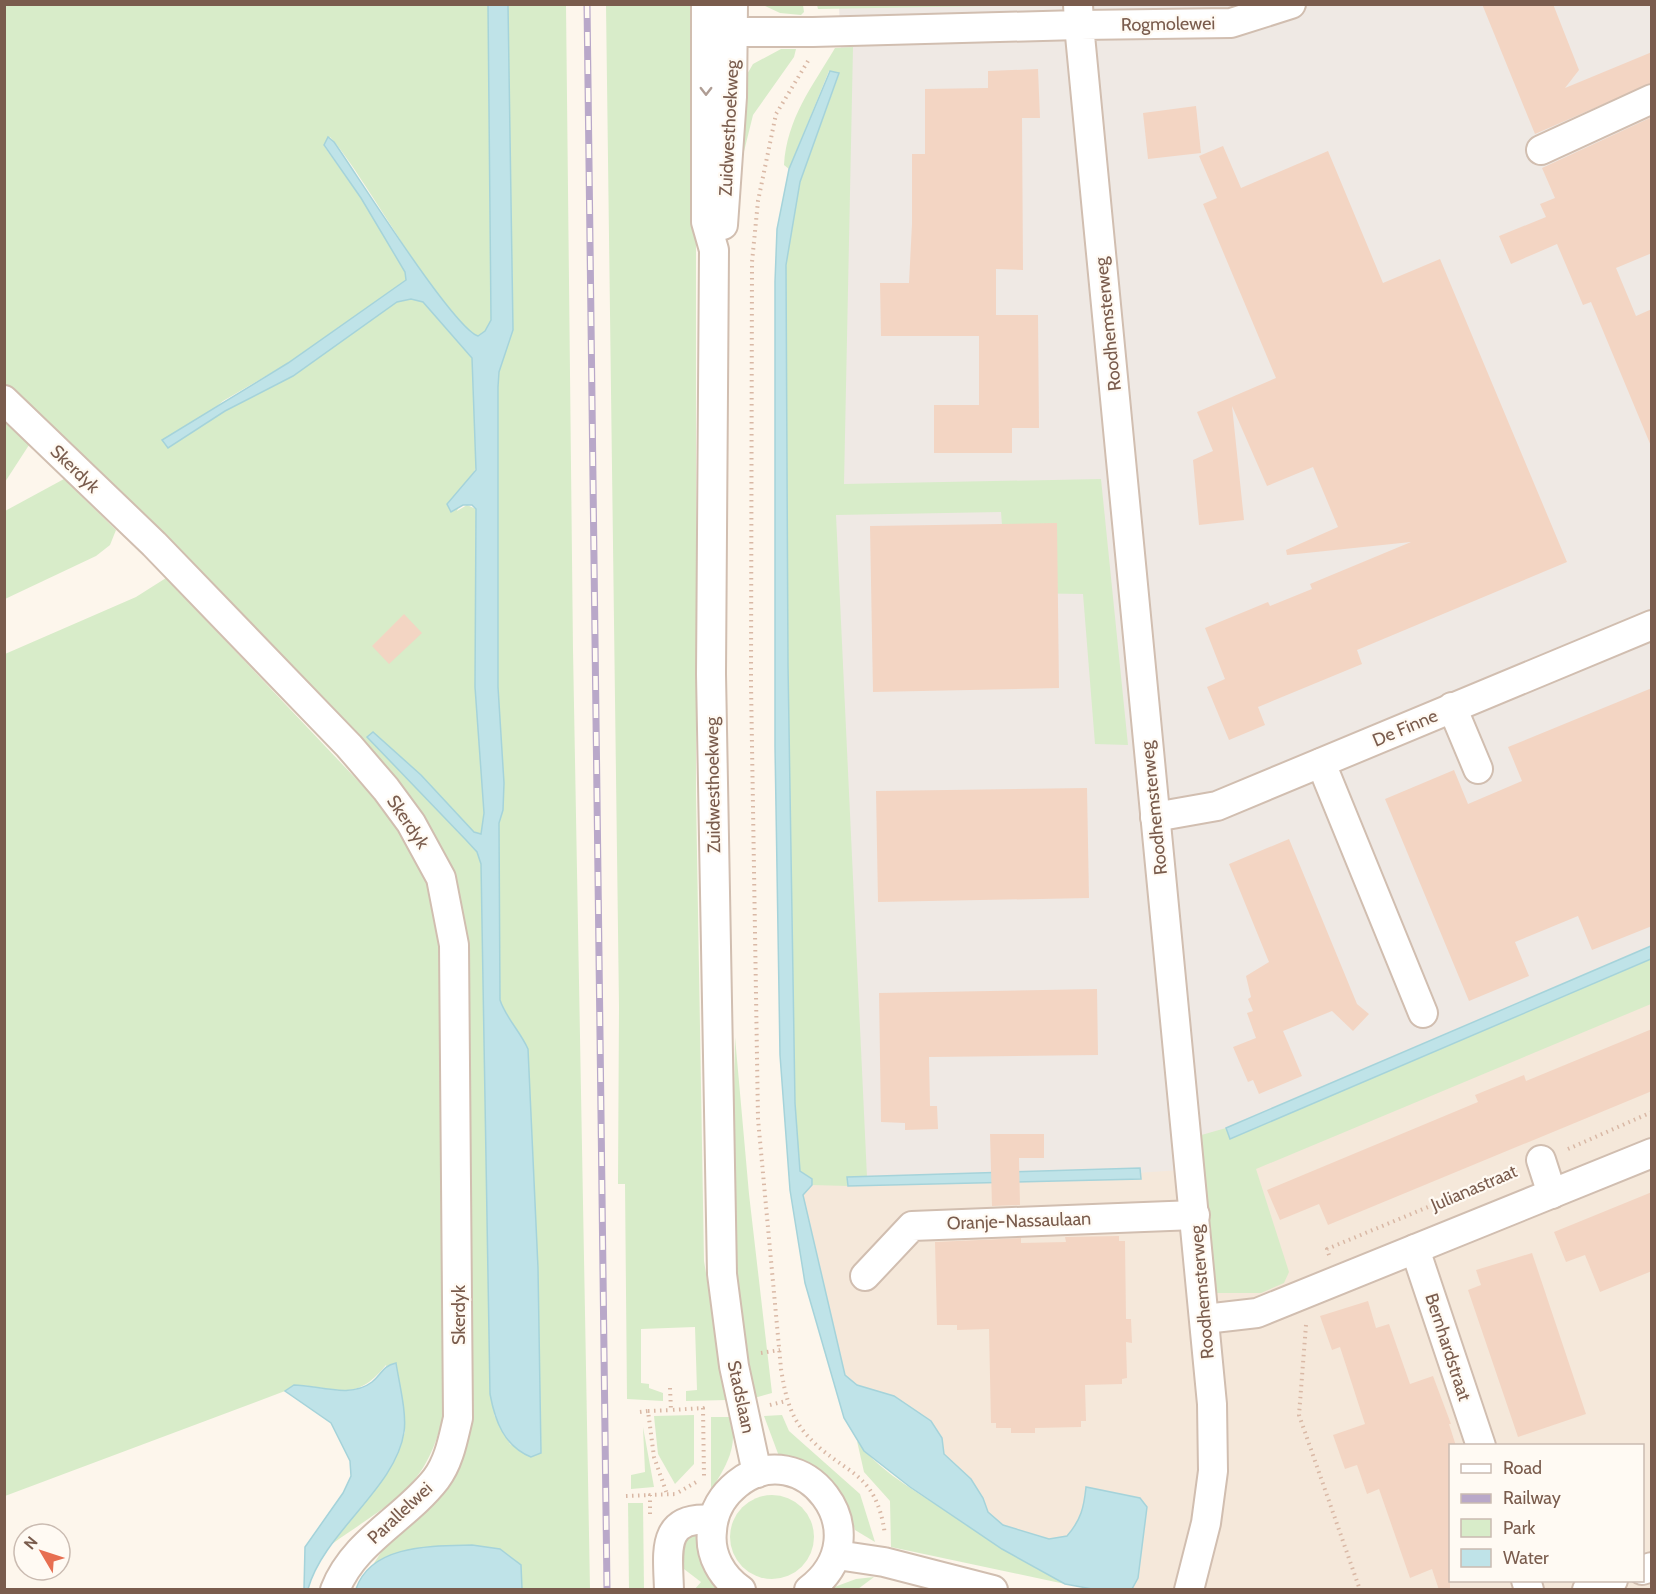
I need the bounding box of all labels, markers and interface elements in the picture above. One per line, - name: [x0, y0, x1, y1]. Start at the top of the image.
- street label: Rogmolewei: [1121, 12, 1215, 36]
- street label: Zuidwesthoekweg: [714, 58, 744, 197]
- one-way arrow: [700, 86, 712, 95]
- street label: Roodhemsterweg: [1090, 255, 1126, 392]
- street label: Skerdyk: [46, 440, 105, 498]
- street label: De Finne: [1369, 704, 1441, 752]
- street label: Zuidwesthoekweg: [701, 716, 725, 853]
- street label: Roodhemsterweg: [1136, 739, 1172, 876]
- street label: Skerdyk: [382, 791, 434, 854]
- street label: Julianastraat: [1427, 1160, 1520, 1216]
- street label: Oranje-Nassaulaan: [946, 1207, 1092, 1235]
- street label: Roodhemsterweg: [1185, 1223, 1219, 1360]
- street label: Skerdyk: [448, 1284, 470, 1345]
- street label: Bernhardstraat: [1420, 1290, 1476, 1404]
- street label: Stadslaan: [723, 1359, 759, 1435]
- legend: [1449, 1444, 1644, 1582]
- text: Road: [1503, 1457, 1542, 1479]
- street label: Parallelwei: [363, 1477, 437, 1549]
- text: Railway: [1503, 1487, 1561, 1509]
- text: Park: [1503, 1517, 1536, 1539]
- north arrow: [12, 1522, 72, 1582]
- text: N: [20, 1533, 42, 1553]
- text: Water: [1503, 1547, 1549, 1569]

